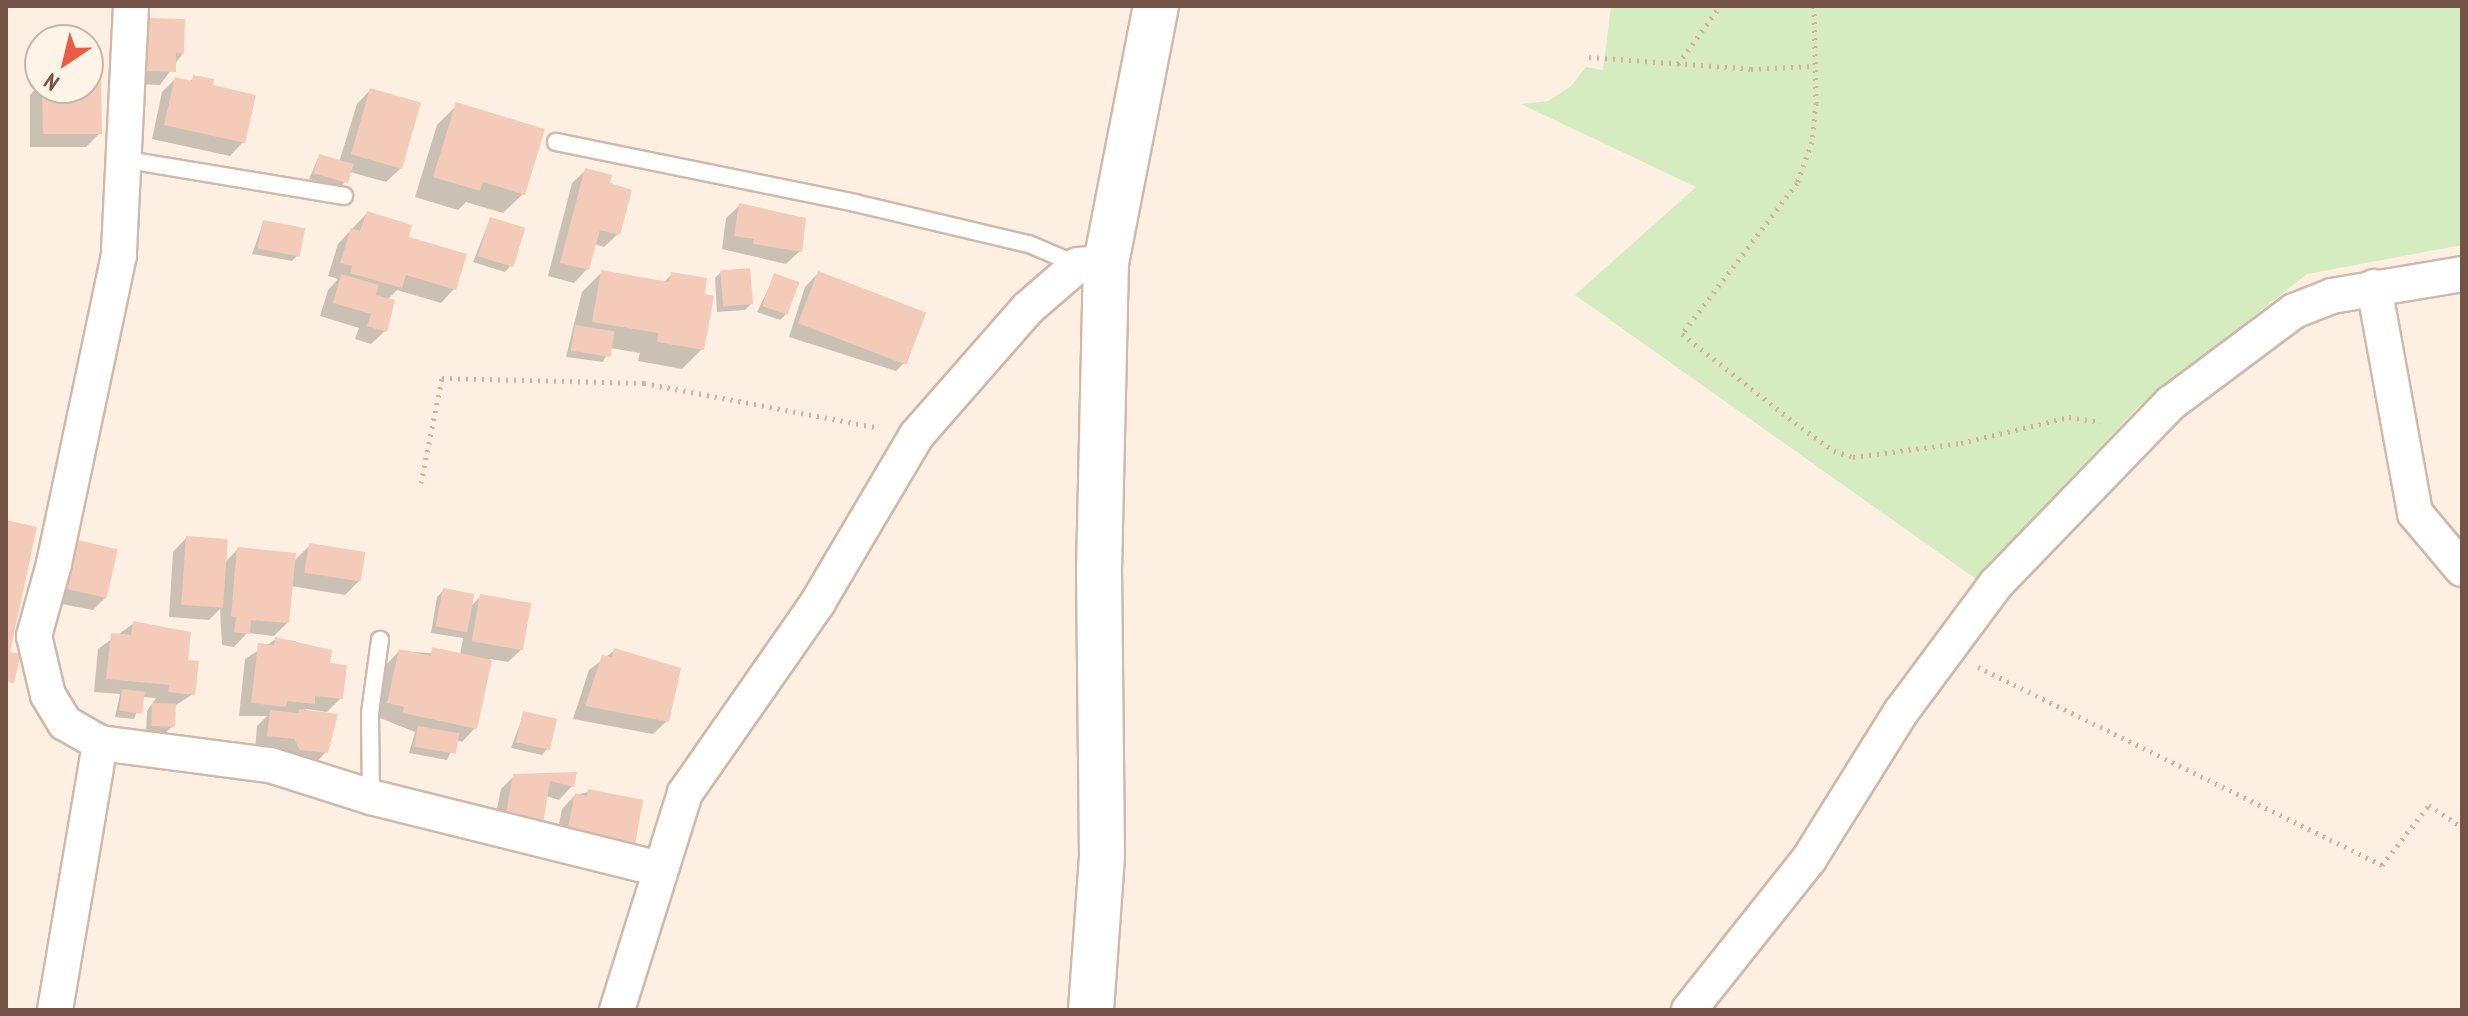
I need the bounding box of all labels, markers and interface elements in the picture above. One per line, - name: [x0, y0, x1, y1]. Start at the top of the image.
- north arrow: [24, 24, 104, 104]
- text: N: [38, 67, 64, 97]

